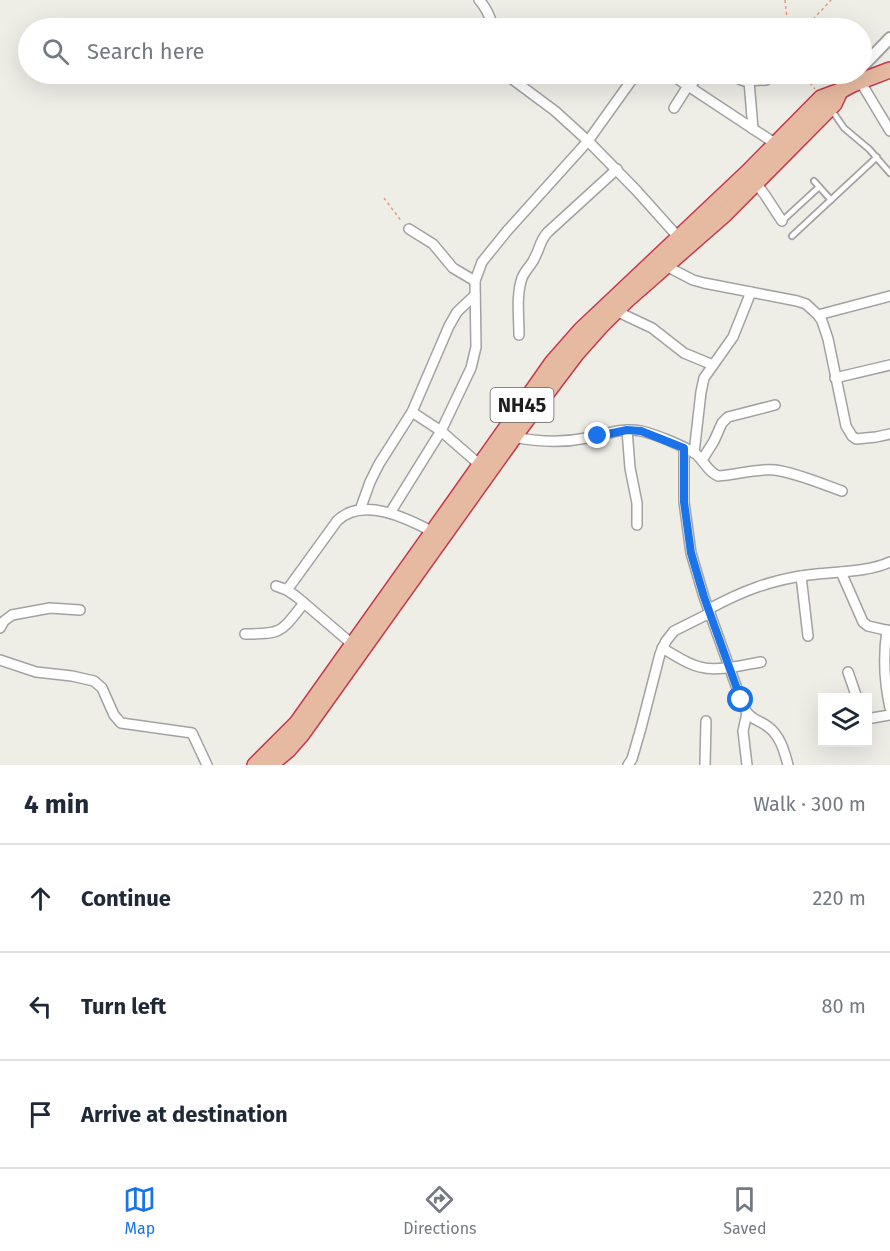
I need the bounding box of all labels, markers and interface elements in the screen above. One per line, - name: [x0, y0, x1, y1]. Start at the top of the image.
- search box: [18, 18, 872, 84]
- icon: search: [39, 35, 72, 68]
- text: Search here: [87, 38, 205, 65]
- road number: NH45: [490, 388, 554, 422]
- route end: [584, 422, 610, 448]
- route start: [727, 686, 753, 712]
- map controls: [818, 693, 872, 747]
- button: layers: [818, 693, 872, 747]
- text: 4 min: [24, 789, 89, 820]
- text: Walk · 300 m: [753, 792, 866, 816]
- icon: ahead: [24, 882, 57, 915]
- text: Continue: [81, 885, 171, 912]
- text: 220 m: [813, 886, 866, 910]
- icon: left: [24, 990, 57, 1023]
- text: Turn left: [81, 993, 166, 1020]
- text: 80 m: [821, 994, 866, 1018]
- icon: arrive: [24, 1098, 57, 1131]
- text: Arrive at destination: [81, 1101, 288, 1128]
- tab: Map: [123, 1183, 156, 1238]
- tab: Directions: [403, 1183, 477, 1238]
- tab: Saved: [723, 1183, 767, 1238]

